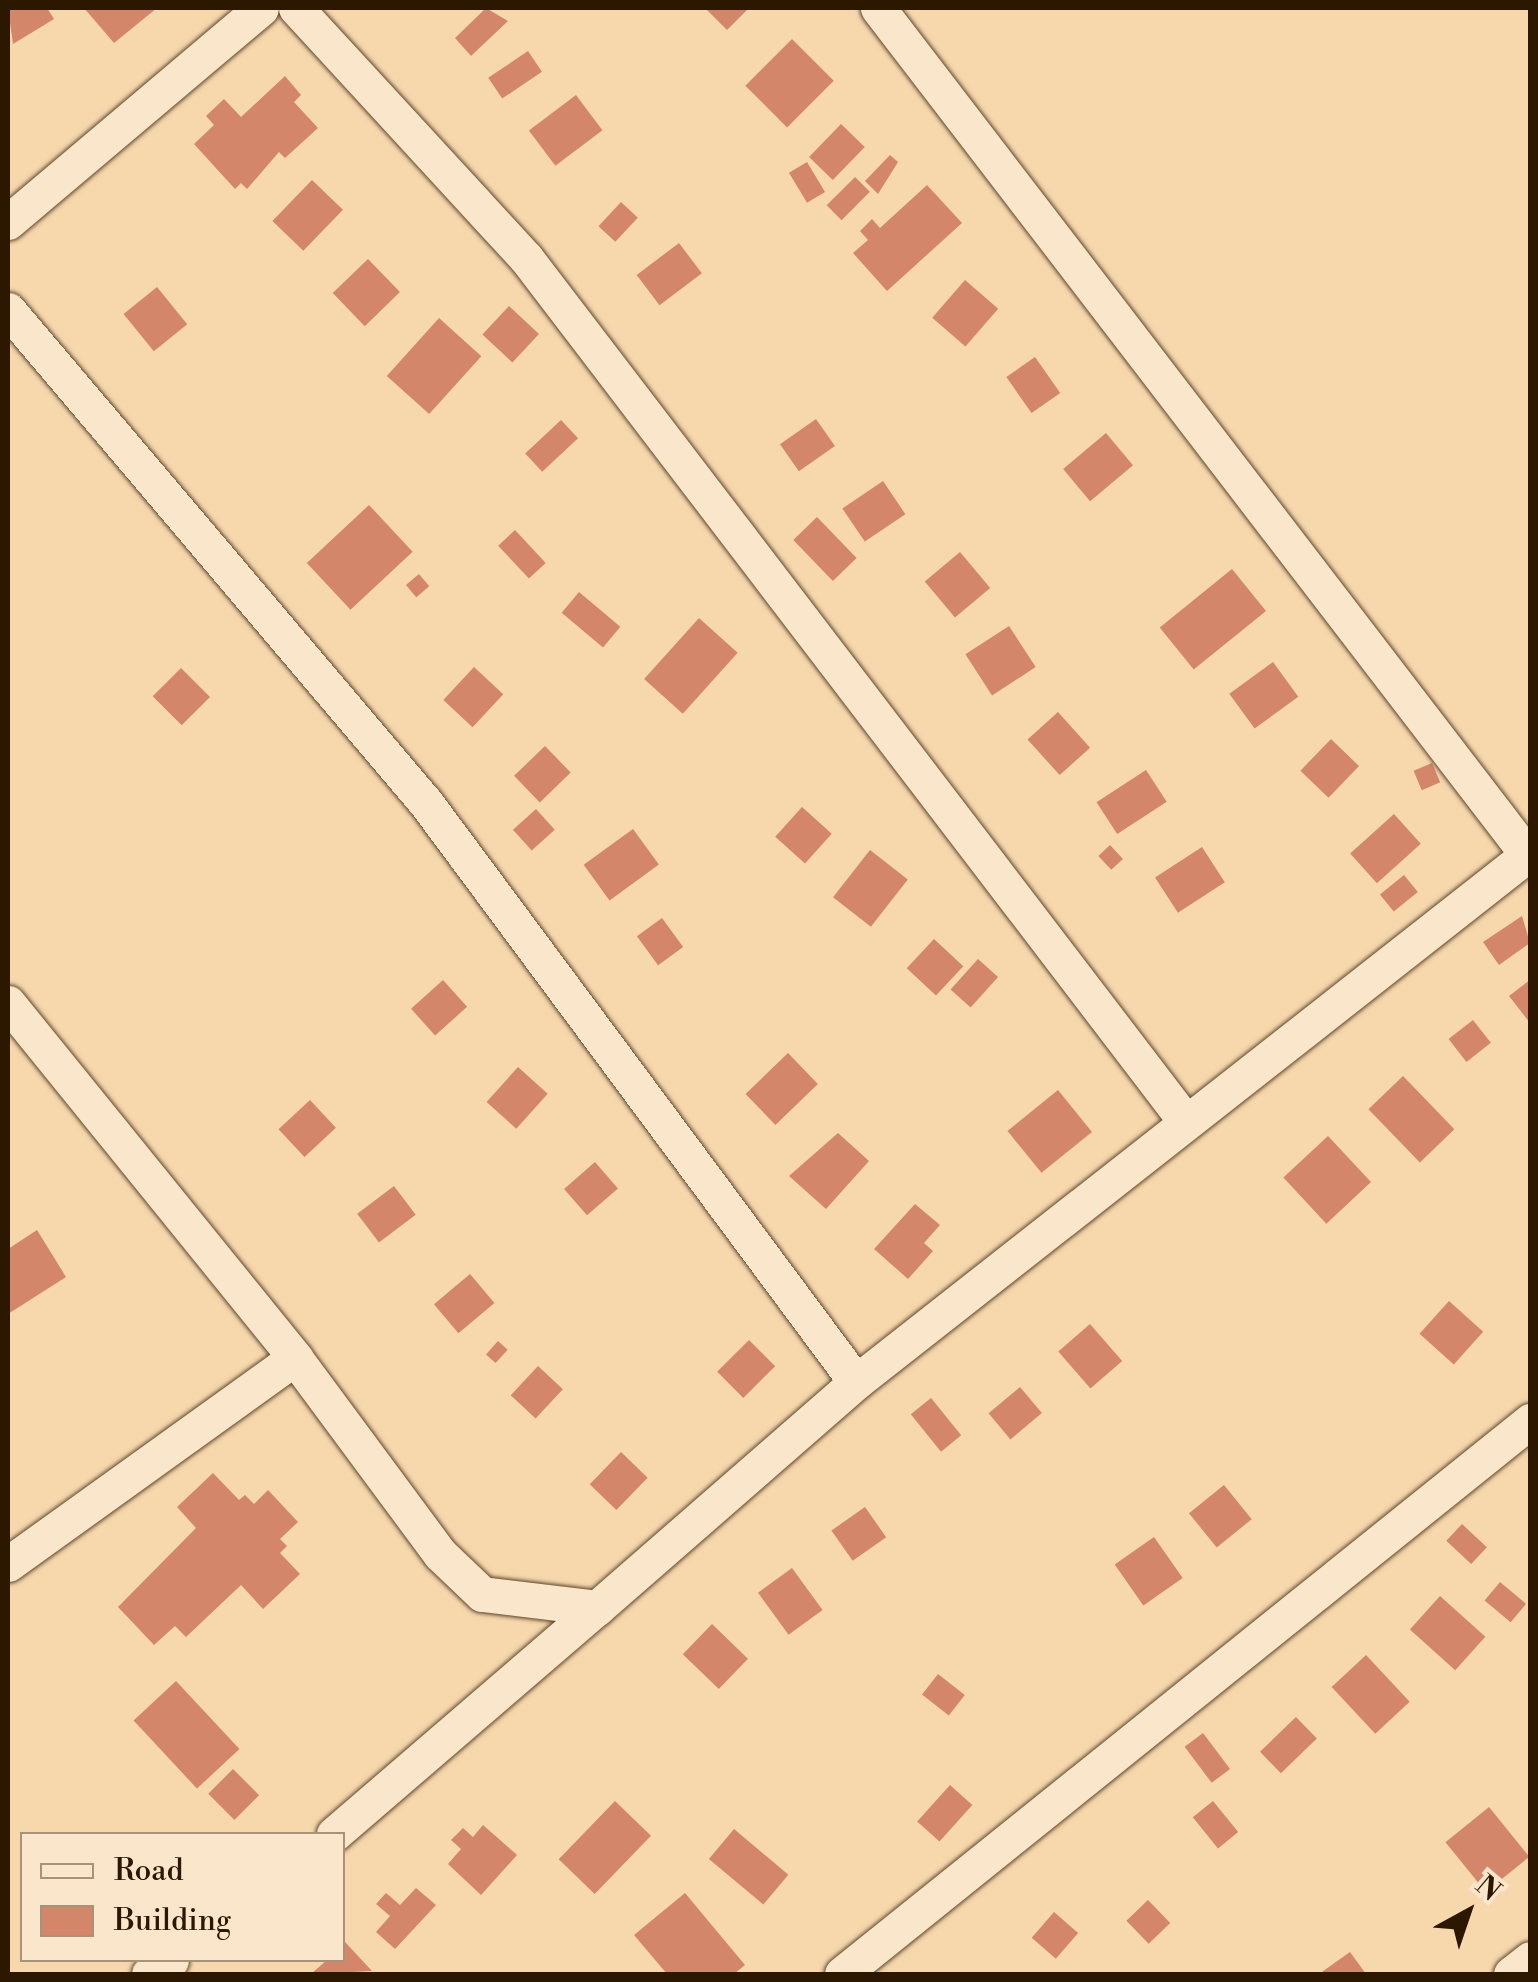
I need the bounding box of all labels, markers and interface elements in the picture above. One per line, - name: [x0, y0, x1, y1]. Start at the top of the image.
- legend: [20, 1832, 345, 1962]
- text: Road: [114, 1852, 184, 1890]
- north arrow: [1418, 1862, 1518, 1962]
- text: N: [1468, 1868, 1507, 1909]
- text: Building: [114, 1902, 231, 1940]

